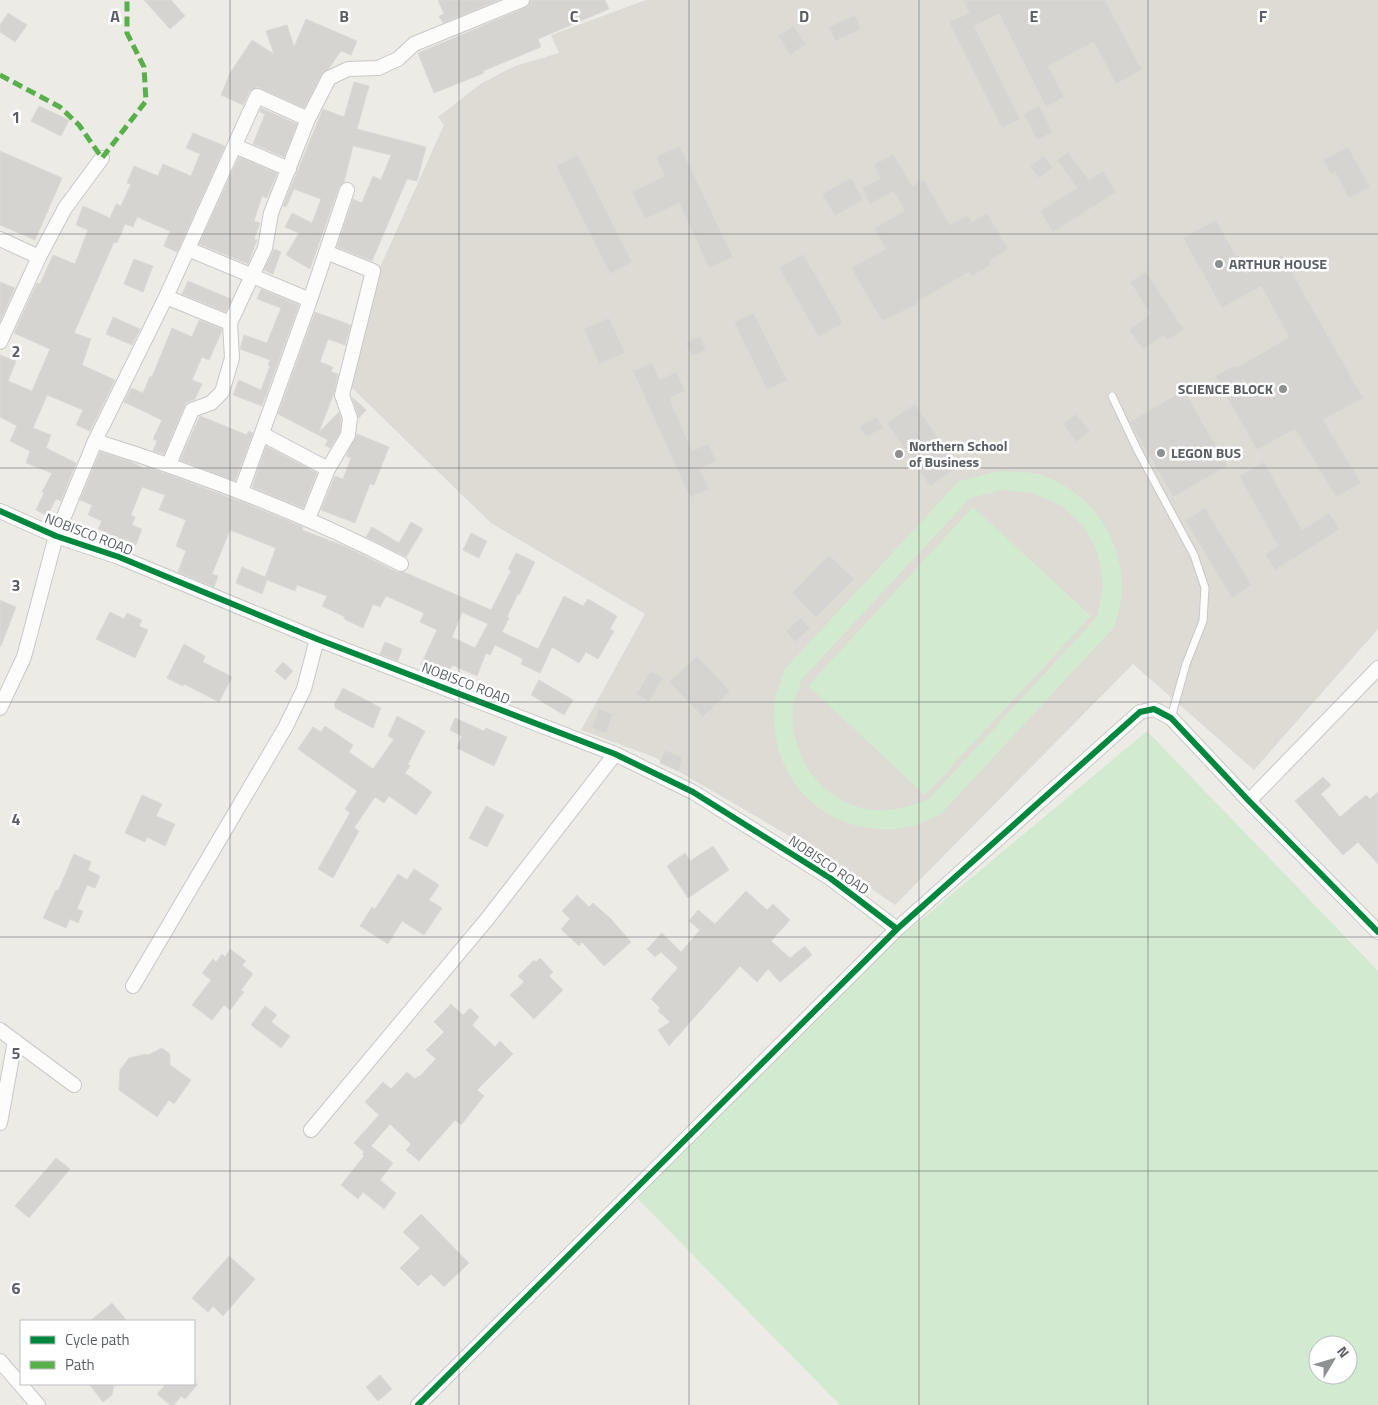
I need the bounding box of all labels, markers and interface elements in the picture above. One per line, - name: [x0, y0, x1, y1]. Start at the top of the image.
- text: A: [110, 4, 120, 28]
- text: B: [339, 4, 349, 28]
- text: C: [570, 4, 579, 28]
- text: D: [799, 4, 809, 28]
- text: E: [1030, 4, 1039, 28]
- text: F: [1259, 4, 1268, 28]
- text: 1: [12, 105, 20, 129]
- place label: ARTHUR HOUSE: [1229, 253, 1327, 274]
- marker: ARTHUR HOUSE: [1213, 258, 1225, 270]
- text: 2: [12, 339, 20, 363]
- place label: SCIENCE BLOCK: [1178, 378, 1274, 399]
- marker: SCIENCE BLOCK: [1277, 383, 1289, 395]
- place label: Northern School of Business: [909, 435, 1008, 472]
- place label: LEGON BUS: [1171, 442, 1241, 463]
- marker: LEGON BUS: [1155, 447, 1167, 459]
- marker: Northern School of Business: [893, 448, 905, 460]
- street label: NOBISCO ROAD: [42, 507, 136, 560]
- text: 3: [12, 573, 20, 597]
- street label: NOBISCO ROAD: [419, 656, 513, 709]
- text: 4: [12, 807, 21, 831]
- street label: NOBISCO ROAD: [785, 830, 874, 899]
- text: 5: [12, 1041, 21, 1065]
- text: 6: [12, 1276, 21, 1300]
- legend: [20, 1320, 195, 1385]
- text: Cycle path: [65, 1328, 130, 1351]
- north arrow: [1308, 1335, 1358, 1385]
- text: N: [1332, 1341, 1355, 1362]
- text: Path: [65, 1353, 95, 1376]

